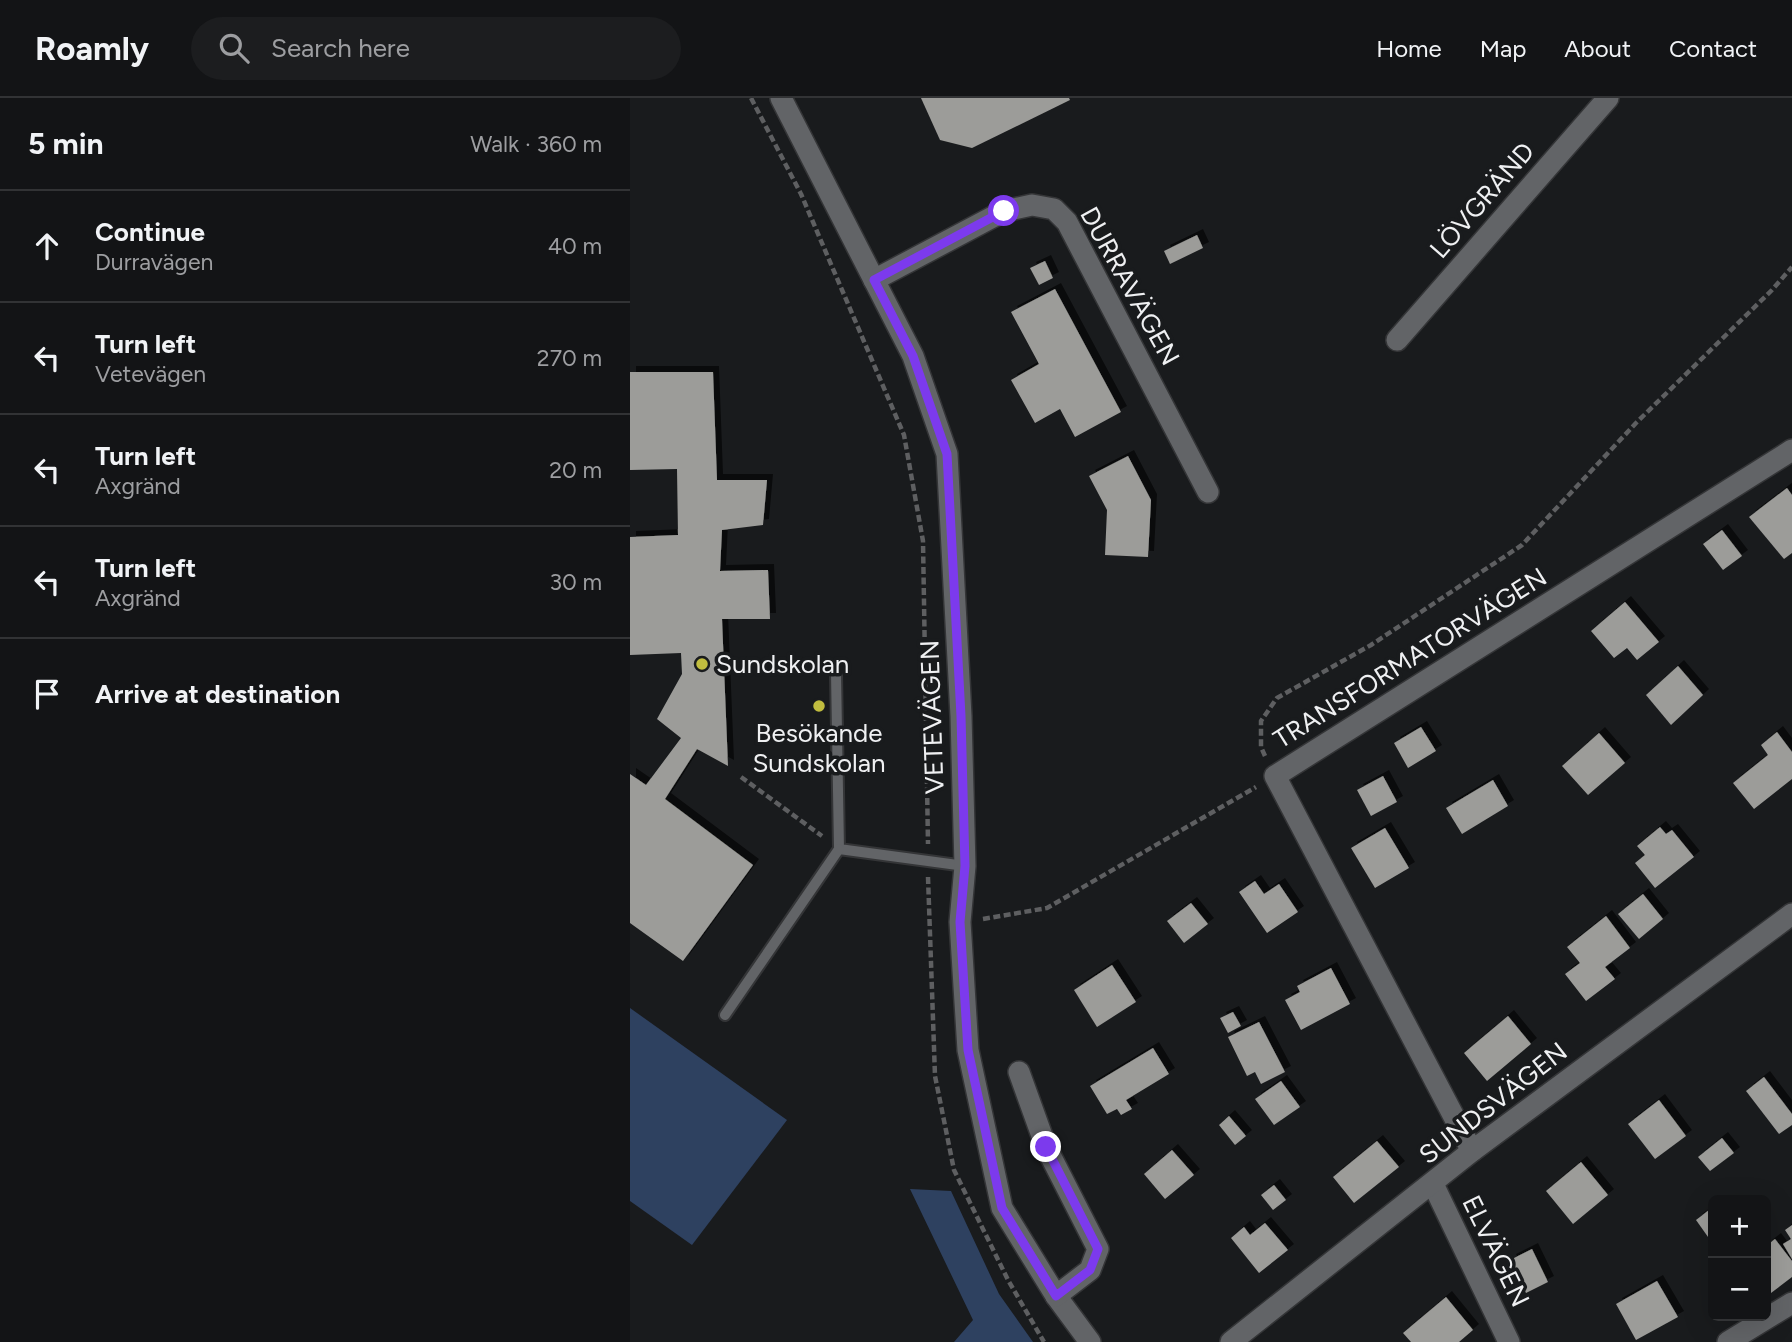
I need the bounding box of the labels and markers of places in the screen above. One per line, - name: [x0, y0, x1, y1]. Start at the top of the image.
- place label: Sundskolan: [716, 648, 849, 680]
- marker: Sundskolan: [694, 656, 710, 672]
- marker: Besökande Sundskolan: [811, 698, 827, 714]
- place label: Besökande Sundskolan: [752, 717, 886, 779]

